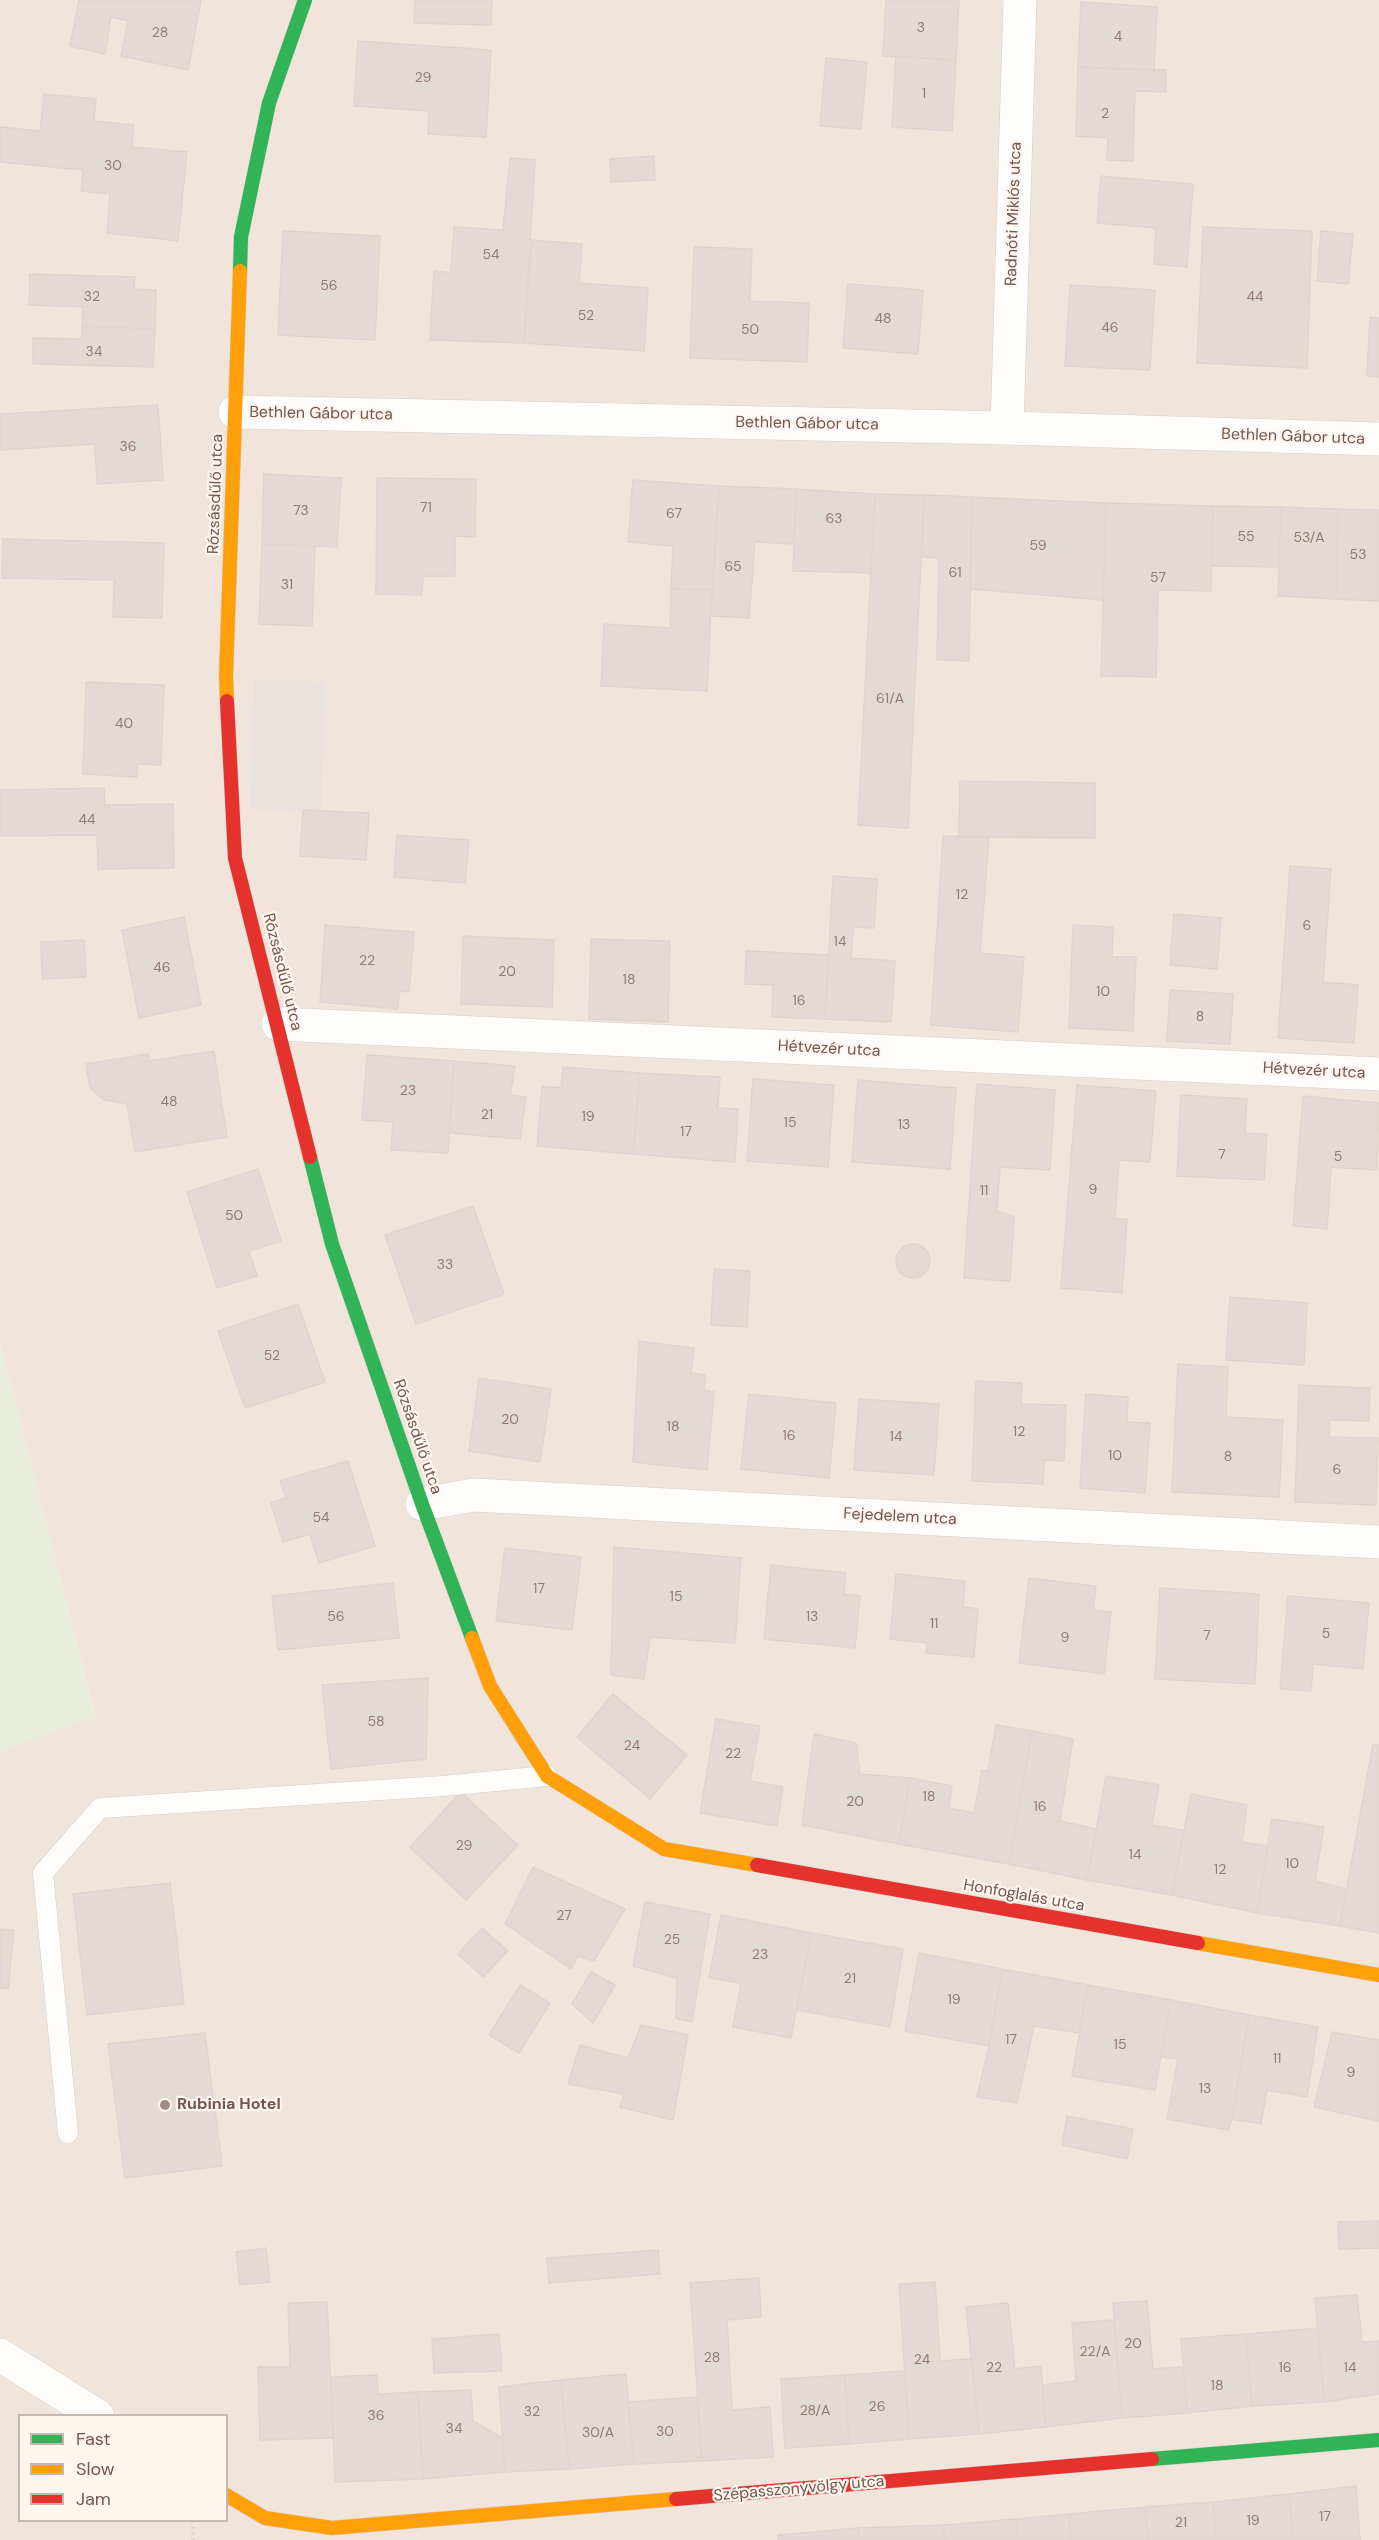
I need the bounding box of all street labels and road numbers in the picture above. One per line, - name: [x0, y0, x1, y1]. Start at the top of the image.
- street label: Radnóti Miklós utca: [1002, 141, 1026, 287]
- street label: Bethlen Gábor utca: [249, 403, 393, 425]
- street label: Bethlen Gábor utca: [735, 413, 879, 435]
- street label: Bethlen Gábor utca: [1221, 425, 1365, 449]
- street label: Rózsásdűlő utca: [204, 434, 228, 554]
- street label: Rózsásdűlő utca: [258, 911, 306, 1033]
- street label: Hétvezér utca: [777, 1037, 881, 1061]
- street label: Hétvezér utca: [1262, 1059, 1366, 1083]
- street label: Rózsásdűlő utca: [388, 1377, 446, 1497]
- street label: Fejedelem utca: [843, 1504, 957, 1530]
- street label: Honfoglalás utca: [962, 1876, 1086, 1916]
- street label: Szépasszonyvölgy utca: [713, 2472, 885, 2506]

